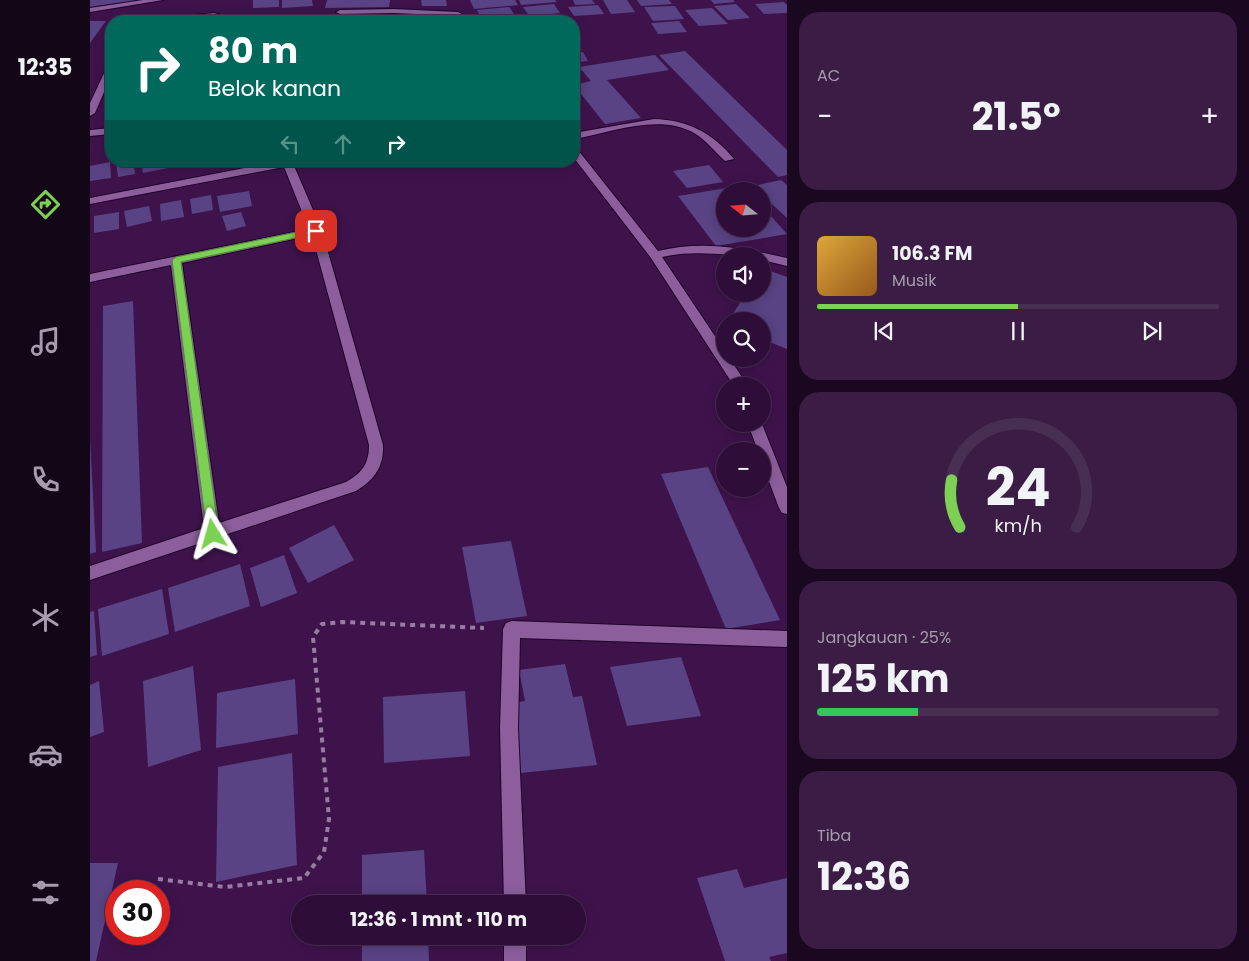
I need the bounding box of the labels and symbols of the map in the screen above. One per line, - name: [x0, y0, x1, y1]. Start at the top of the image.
- north arrow: [716, 182, 771, 238]
- pin: [295, 210, 337, 252]
- position arrow: [186, 507, 238, 559]
- speed limit sign: 30: [105, 880, 170, 945]

